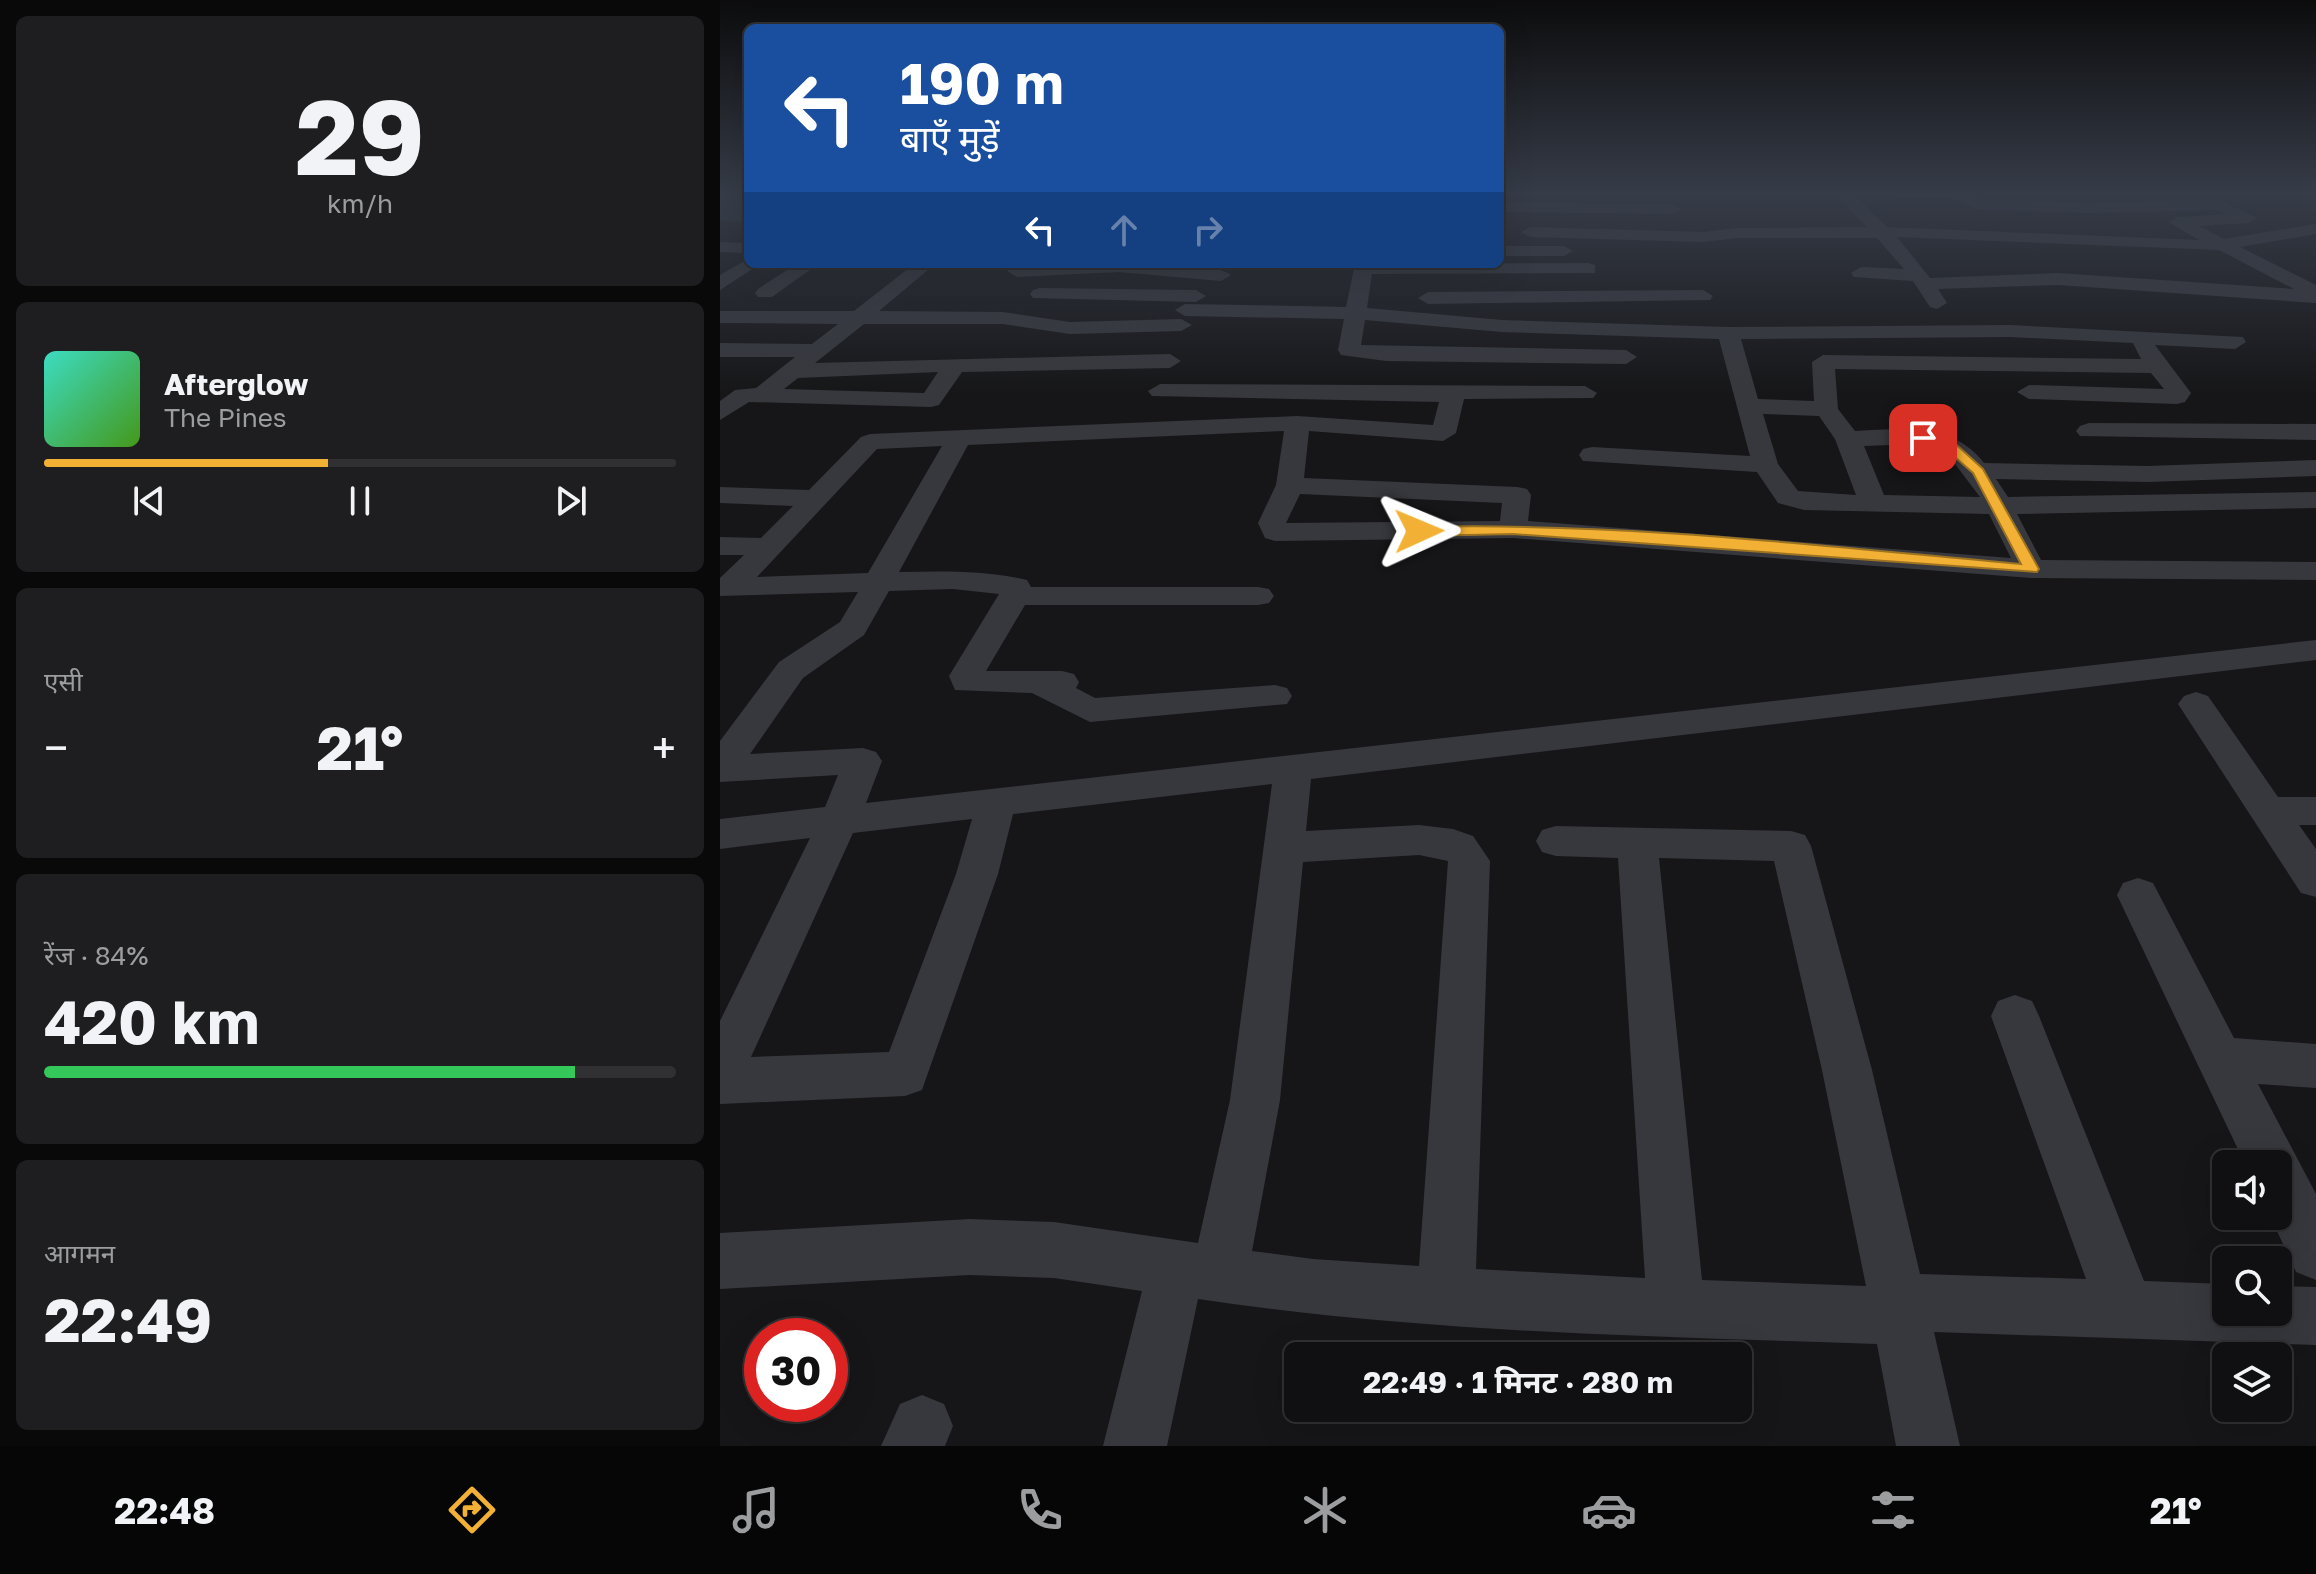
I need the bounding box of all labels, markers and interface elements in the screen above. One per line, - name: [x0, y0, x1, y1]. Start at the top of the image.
- text: 190 m: [900, 49, 1064, 116]
- icon: left: [768, 56, 872, 160]
- text: 29: [295, 73, 425, 198]
- text: बाएँ मुड़ें: [900, 117, 1000, 160]
- text: km/h: [327, 188, 393, 219]
- icon: left: [1018, 208, 1062, 252]
- icon: ahead: [1102, 208, 1146, 252]
- icon: right: [1186, 208, 1230, 252]
- text: Afterglow: [164, 366, 308, 402]
- text: The Pines: [164, 402, 287, 433]
- pin: [1889, 404, 1957, 472]
- icon: arrive: [1901, 416, 1945, 460]
- icon: previous: [127, 479, 171, 523]
- icon: pause: [338, 479, 382, 523]
- icon: next: [549, 479, 593, 523]
- position arrow: [1377, 489, 1461, 573]
- text: एसी: [44, 666, 83, 697]
- text: 21°: [317, 711, 403, 783]
- text: −: [44, 721, 68, 774]
- text: +: [652, 721, 676, 774]
- text: रेंज · 84%: [44, 940, 148, 971]
- text: 420 km: [44, 985, 259, 1057]
- map controls: [2212, 1150, 2292, 1422]
- button: sound: [2212, 1150, 2292, 1230]
- text: आगमन: [44, 1238, 115, 1269]
- button: search: [2212, 1246, 2292, 1326]
- text: 22:49: [44, 1283, 212, 1355]
- speed limit sign: 30: [744, 1318, 848, 1422]
- button: layers: [2212, 1342, 2292, 1422]
- text: 22:49 · 1 मिनट · 280 m: [1363, 1364, 1673, 1400]
- icon: directions: [444, 1482, 500, 1538]
- icon: music: [728, 1482, 784, 1538]
- icon: phone: [1012, 1482, 1068, 1538]
- icon: climate: [1297, 1482, 1353, 1538]
- icon: car: [1581, 1482, 1637, 1538]
- icon: filters: [1865, 1482, 1921, 1538]
- text: 22:48: [114, 1489, 215, 1532]
- text: 21°: [2150, 1489, 2202, 1532]

